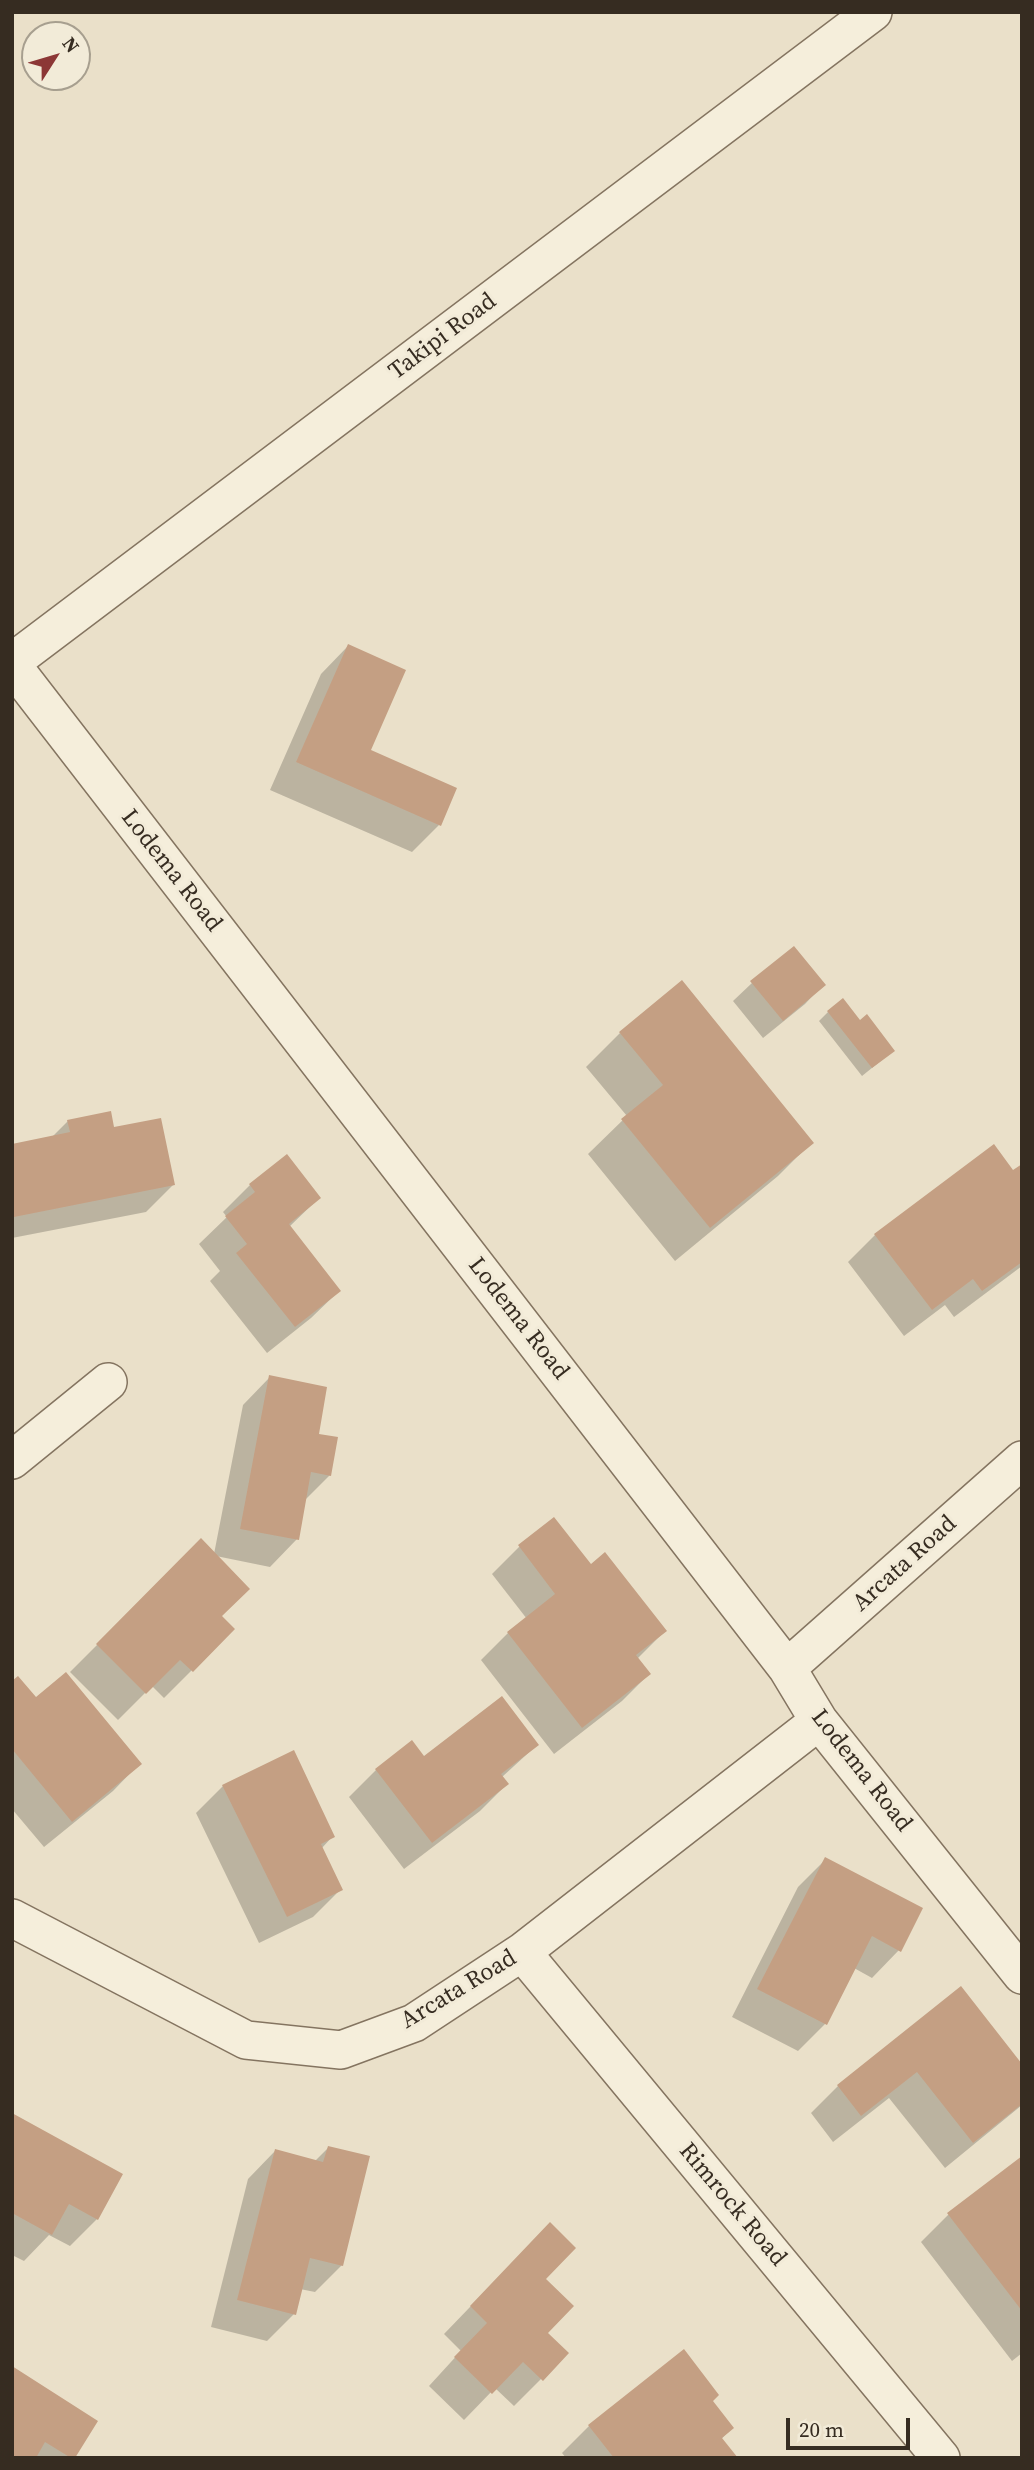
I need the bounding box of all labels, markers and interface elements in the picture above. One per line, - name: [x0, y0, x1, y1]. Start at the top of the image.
- north arrow: [21, 21, 91, 91]
- text: N: [57, 31, 86, 58]
- street label: Takipi Road: [384, 287, 502, 387]
- street label: Lodema Road: [114, 804, 228, 938]
- street label: Lodema Road: [461, 1252, 575, 1386]
- street label: Arcata Road: [847, 1510, 963, 1618]
- street label: Lodema Road: [804, 1704, 918, 1838]
- street label: Arcata Road: [396, 1944, 522, 2036]
- street label: Rimrock Road: [672, 2138, 792, 2272]
- scale bar: [789, 2404, 913, 2448]
- text: 20 m: [799, 2415, 844, 2444]

